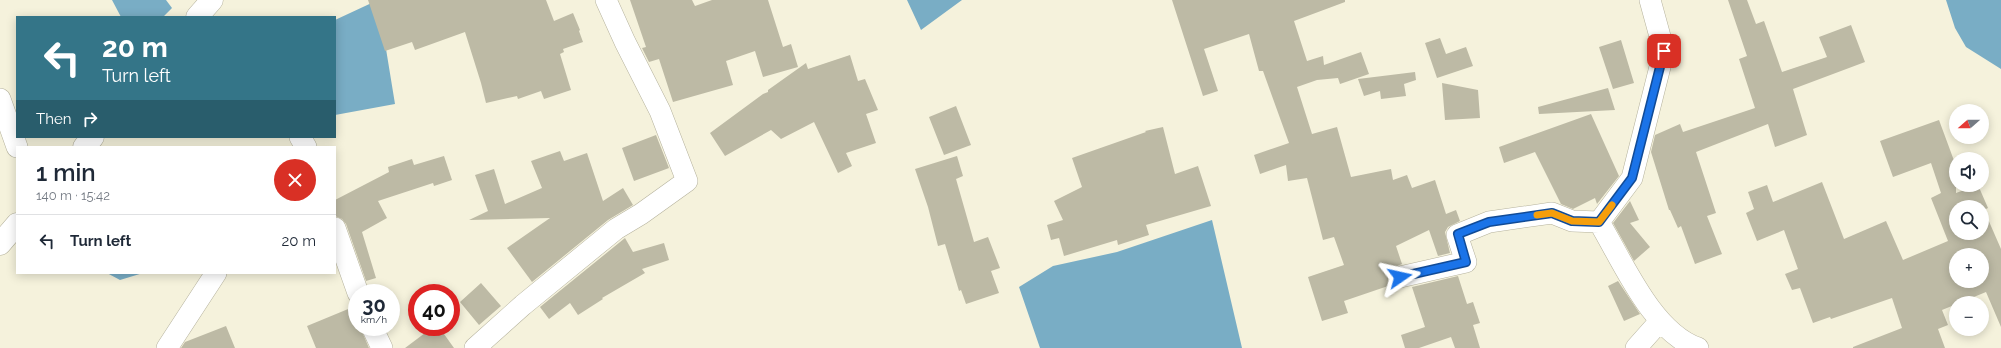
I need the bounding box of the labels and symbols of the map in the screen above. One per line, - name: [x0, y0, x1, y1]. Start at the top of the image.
- pin: [1647, 34, 1681, 68]
- north arrow: [1949, 104, 1989, 144]
- position arrow: [1379, 256, 1421, 298]
- speed limit sign: 40: [408, 284, 460, 336]

